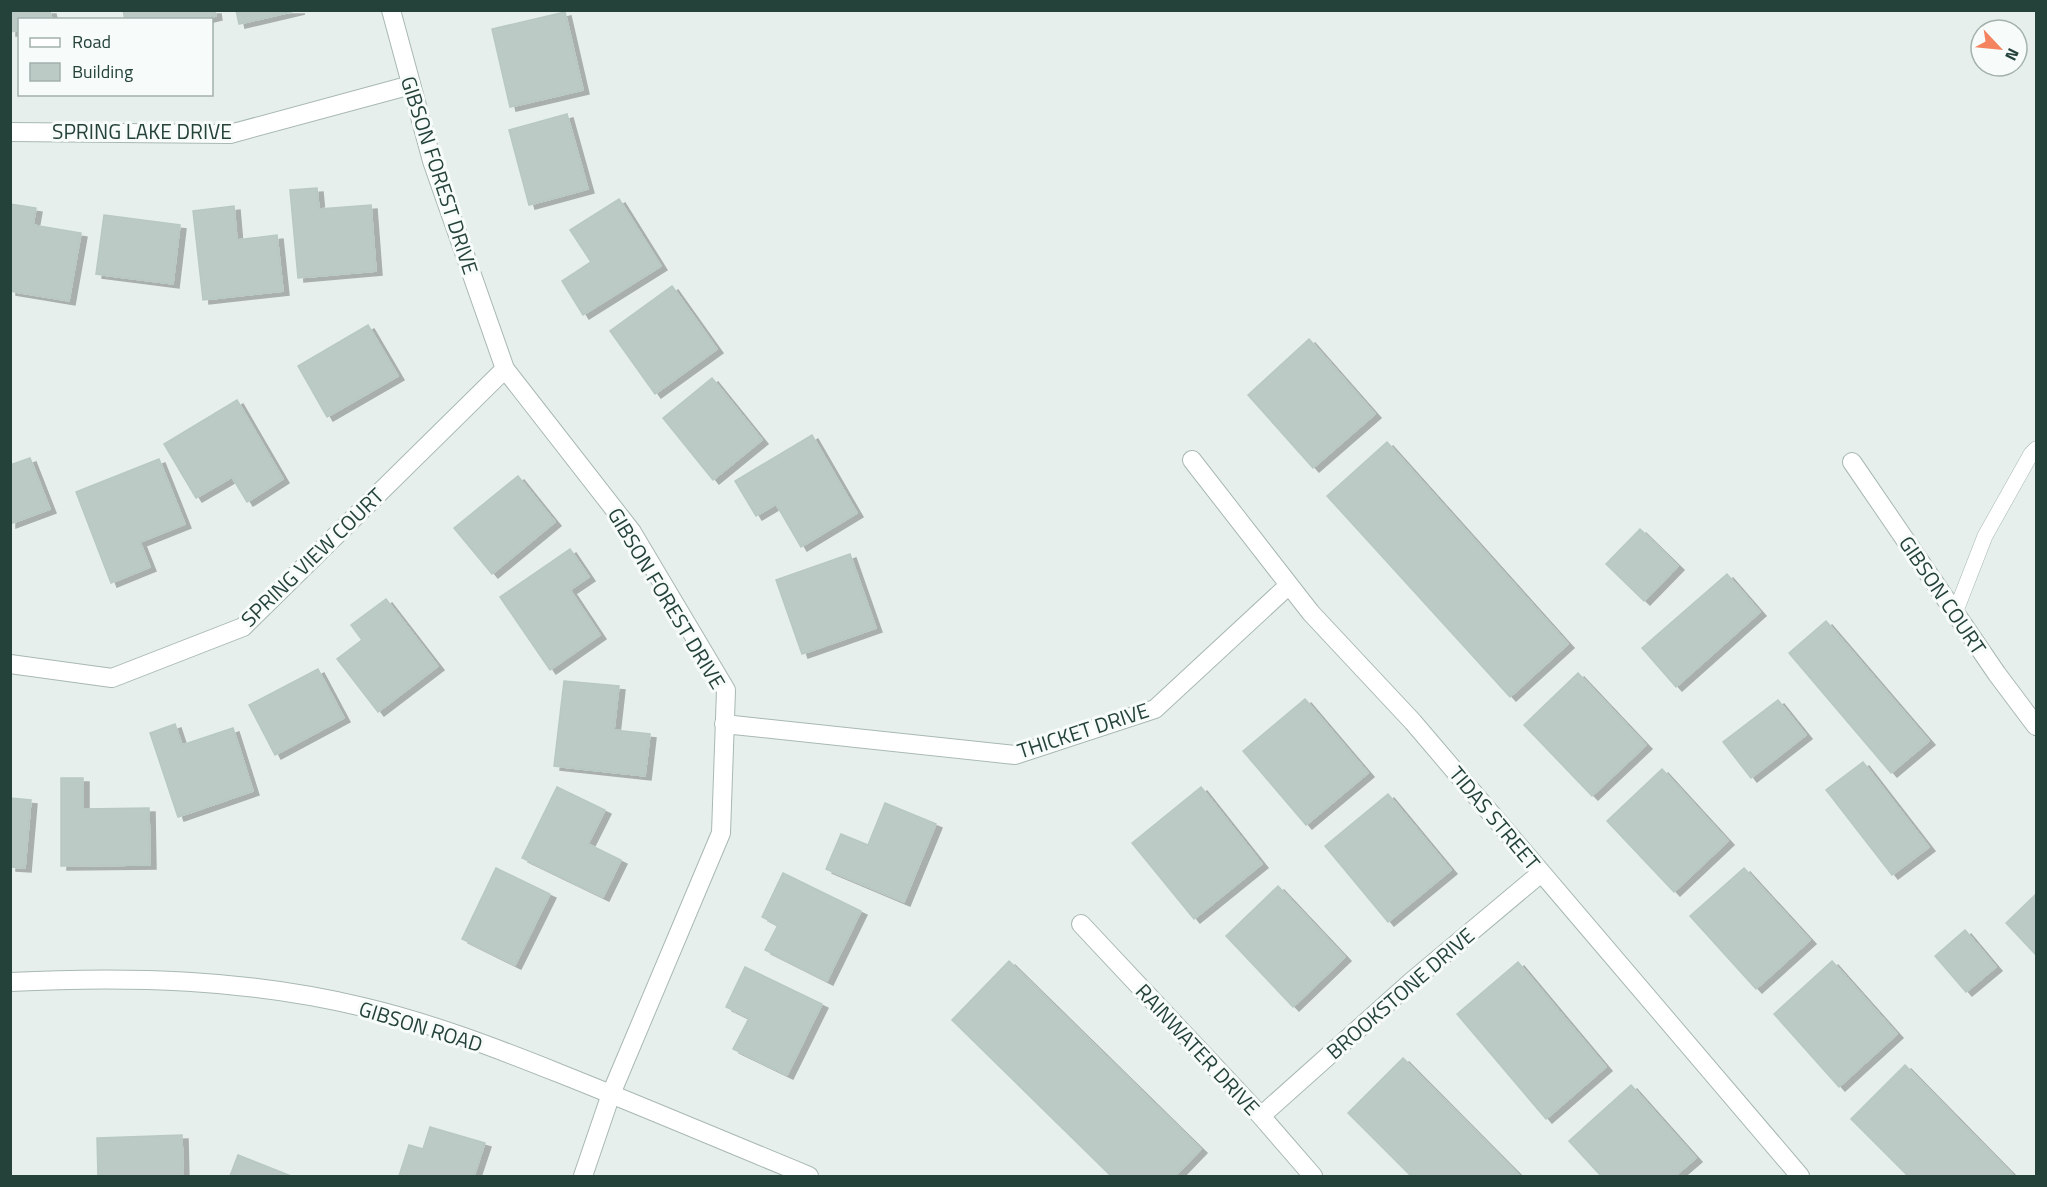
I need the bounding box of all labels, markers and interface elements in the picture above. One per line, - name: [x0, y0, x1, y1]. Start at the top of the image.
- legend: [18, 18, 213, 96]
- north arrow: [1969, 18, 2029, 78]
- text: Road: [72, 28, 111, 55]
- text: N: [1999, 44, 2026, 65]
- text: Building: [72, 58, 133, 85]
- street label: GIBSON FOREST DRIVE: [393, 72, 487, 278]
- street label: SPRING LAKE DRIVE: [52, 115, 232, 147]
- street label: SPRING VIEW COURT: [233, 480, 391, 634]
- street label: GIBSON FOREST DRIVE: [600, 501, 734, 695]
- street label: GIBSON COURT: [1891, 529, 1995, 661]
- street label: THICKET DRIVE: [1013, 694, 1153, 766]
- street label: TIDAS STREET: [1442, 759, 1548, 877]
- street label: BROOKSTONE DRIVE: [1319, 919, 1481, 1067]
- street label: RAINWATER DRIVE: [1128, 976, 1268, 1122]
- street label: GIBSON ROAD: [355, 992, 487, 1060]

